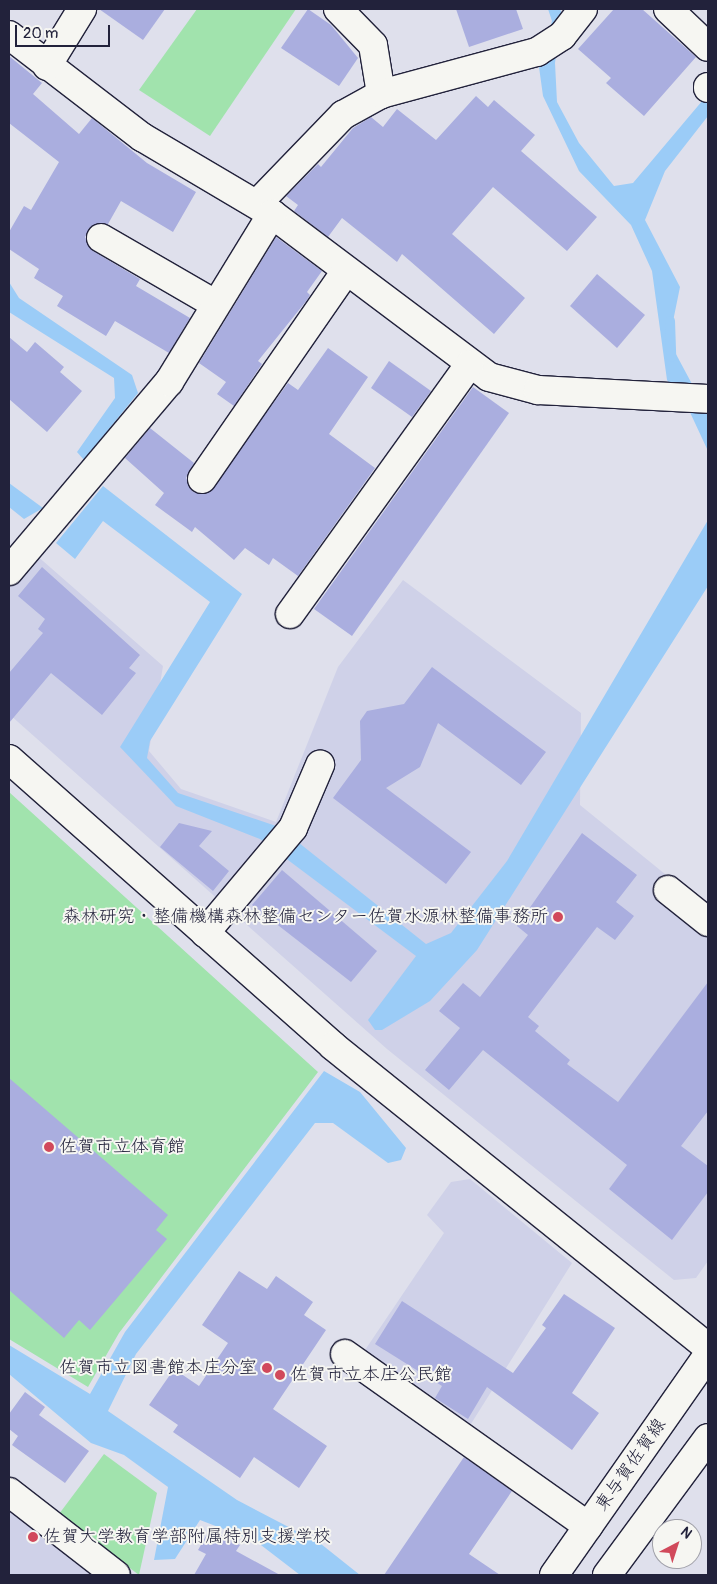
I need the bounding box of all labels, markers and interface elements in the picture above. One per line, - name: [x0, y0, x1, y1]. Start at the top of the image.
- scale bar: [18, 15, 112, 47]
- text: 20 m: [23, 24, 58, 43]
- place label: 森林研究・整備機構森林整備センター佐賀水源林整備事務所: [62, 906, 548, 928]
- marker: 森林研究・整備機構森林整備センター佐賀水源林整備事務所: [552, 911, 564, 923]
- place label: 佐賀市立体育館: [59, 1136, 185, 1158]
- marker: 佐賀市立体育館: [43, 1141, 55, 1153]
- place label: 佐賀市立図書館本庄分室: [59, 1357, 257, 1379]
- marker: 佐賀市立図書館本庄分室: [261, 1362, 273, 1374]
- place label: 佐賀市立本庄公民館: [290, 1364, 452, 1386]
- marker: 佐賀市立本庄公民館: [274, 1369, 286, 1381]
- street label: 東与賀佐賀線: [591, 1415, 671, 1515]
- north arrow: [652, 1519, 702, 1569]
- text: N: [677, 1523, 695, 1542]
- place label: 佐賀大学教育学部附属特別支援学校: [43, 1526, 331, 1548]
- marker: 佐賀大学教育学部附属特別支援学校: [27, 1531, 39, 1543]

